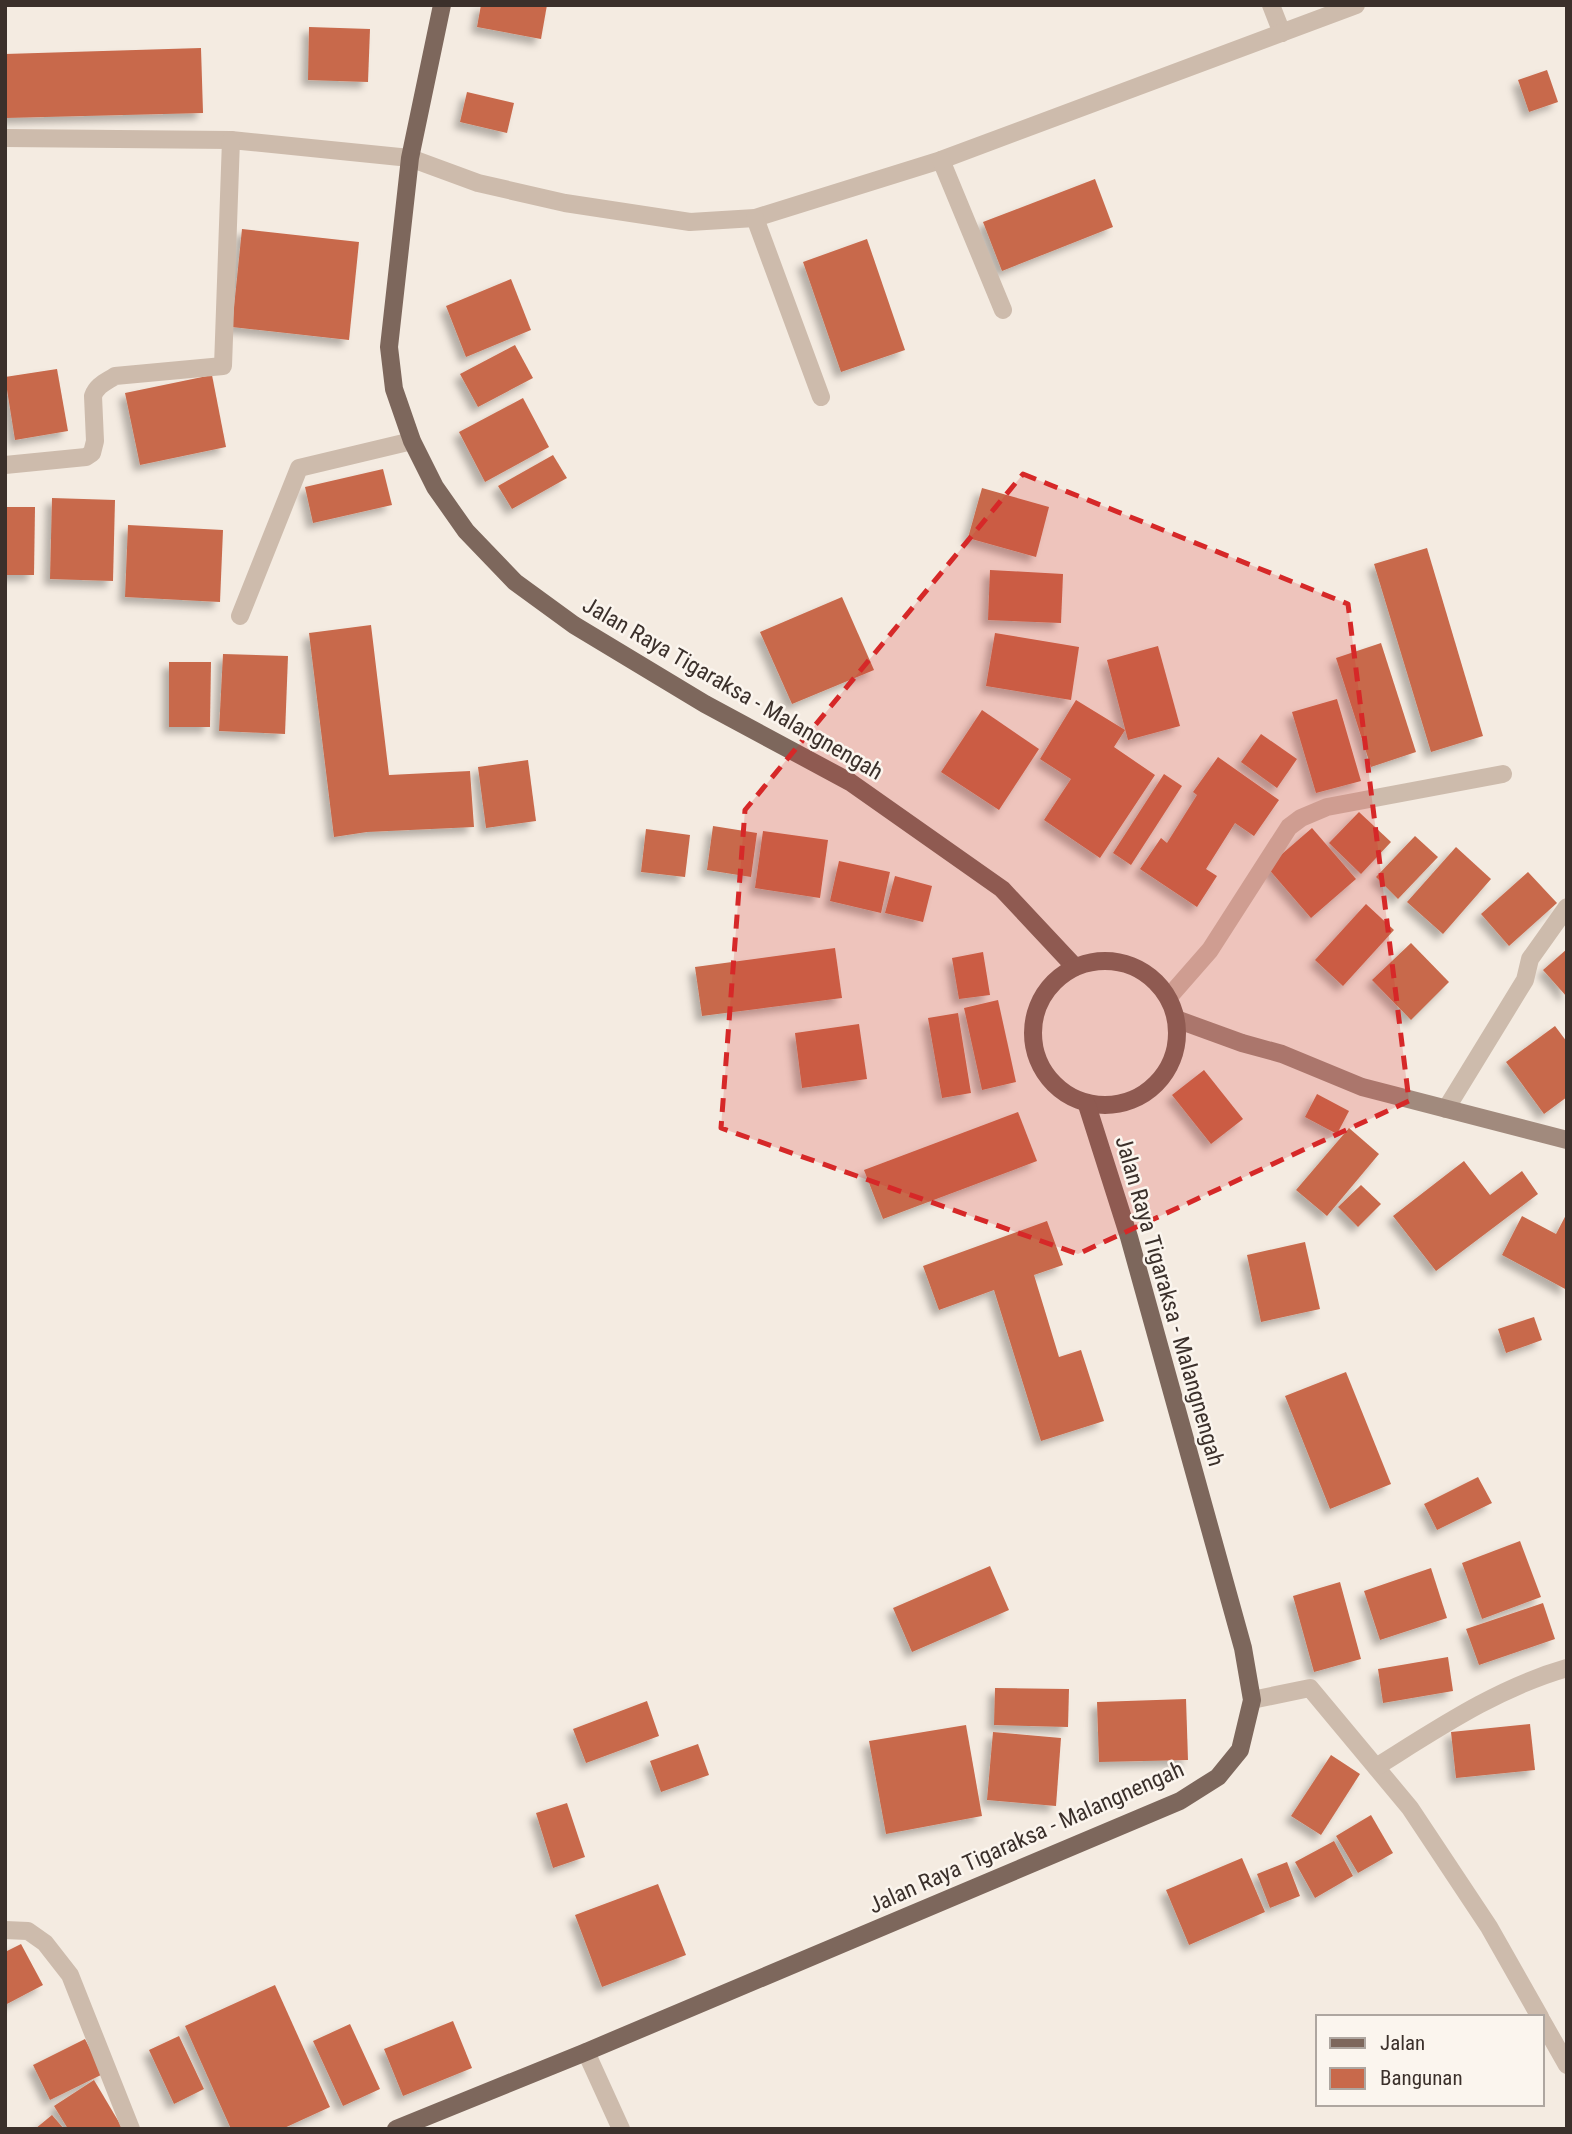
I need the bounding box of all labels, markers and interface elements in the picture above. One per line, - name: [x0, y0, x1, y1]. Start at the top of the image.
- street label: Jalan Raya Tigaraksa - Malangnengah: [578, 591, 888, 786]
- street label: Jalan Raya Tigaraksa - Malangnengah: [1109, 1133, 1230, 1469]
- street label: Jalan Raya Tigaraksa - Malangnengah: [864, 1756, 1188, 1919]
- legend: [1316, 2015, 1544, 2106]
- text: Jalan: [1380, 2031, 1425, 2055]
- text: Bangunan: [1380, 2066, 1463, 2090]

